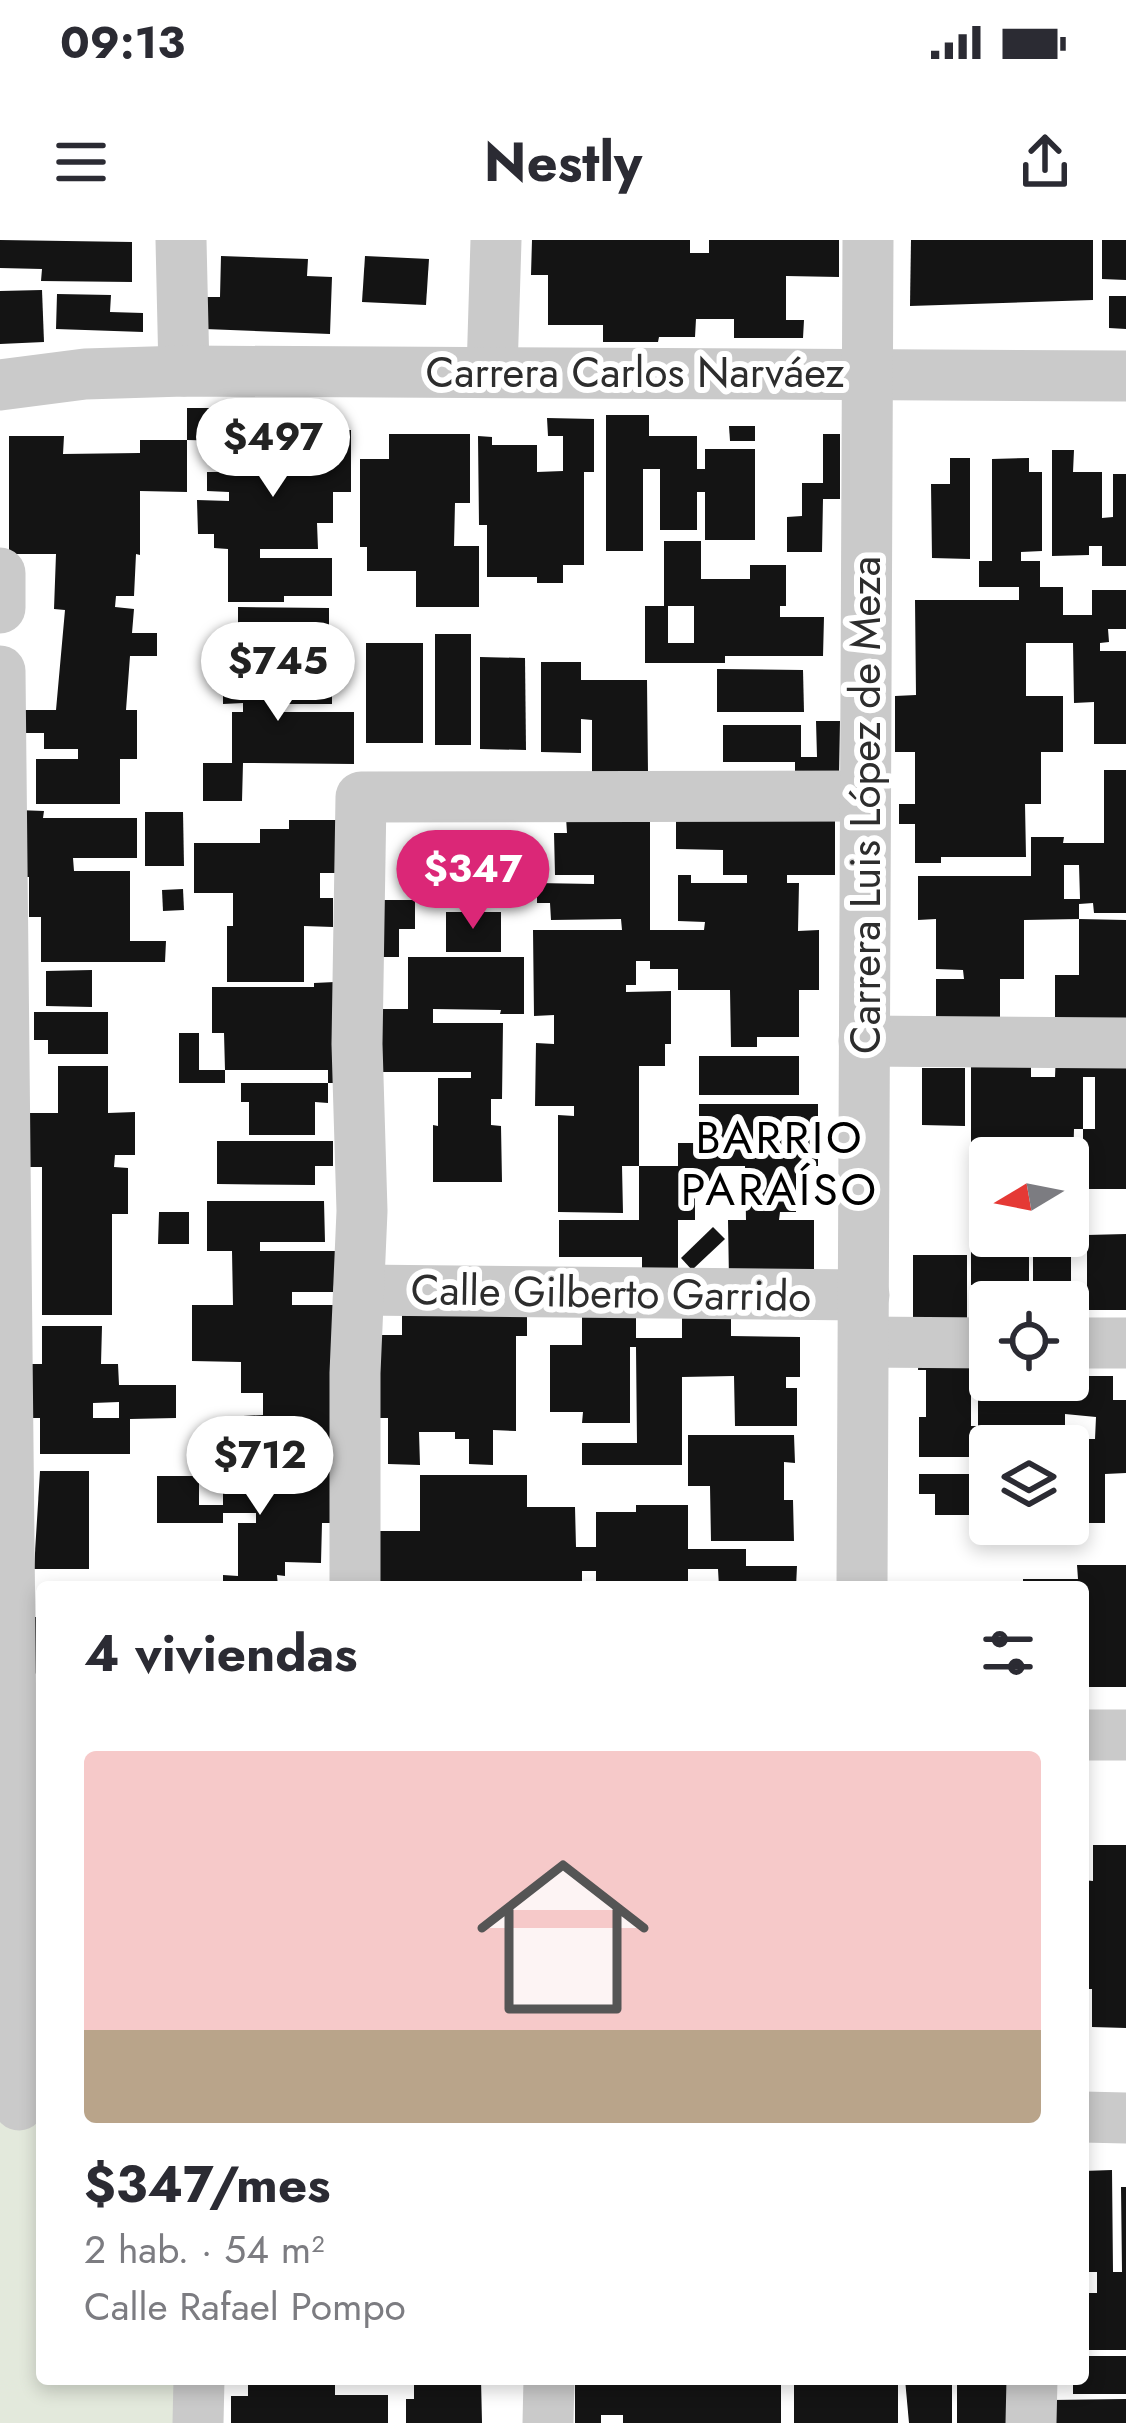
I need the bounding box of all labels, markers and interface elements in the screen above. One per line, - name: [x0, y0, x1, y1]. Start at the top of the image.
- text: 09:13: [60, 10, 185, 75]
- text: Nestly: [484, 123, 642, 201]
- icon: menu: [48, 129, 114, 195]
- icon: share: [1012, 129, 1078, 195]
- street label: Carrera Carlos Narváez: [425, 342, 845, 403]
- pin: $497: [202, 398, 344, 500]
- text: $497: [223, 408, 323, 465]
- street label: Carrera Luis López de Meza: [835, 556, 896, 1054]
- pin: $745: [207, 622, 349, 724]
- text: $745: [228, 632, 328, 689]
- pin: $347: [402, 830, 544, 932]
- text: $347: [423, 840, 523, 897]
- district label: BARRIO PARAÍSO: [681, 1105, 879, 1222]
- north arrow: [969, 1137, 1089, 1257]
- map controls: [969, 1137, 1089, 1545]
- street label: Calle Gilberto Garrido: [410, 1259, 812, 1327]
- button: locate: [969, 1281, 1089, 1401]
- pin: $712: [189, 1416, 331, 1518]
- button: layers: [969, 1425, 1089, 1545]
- text: $712: [213, 1426, 307, 1483]
- text: 4 viviendas: [84, 1616, 358, 1690]
- icon: filters: [975, 1620, 1041, 1686]
- icon: home: [455, 1829, 671, 2045]
- text: $347/mes: [84, 2147, 330, 2221]
- text: 2 hab. · 54 m²: [84, 2221, 325, 2278]
- text: Calle Rafael Pompo: [84, 2278, 406, 2335]

